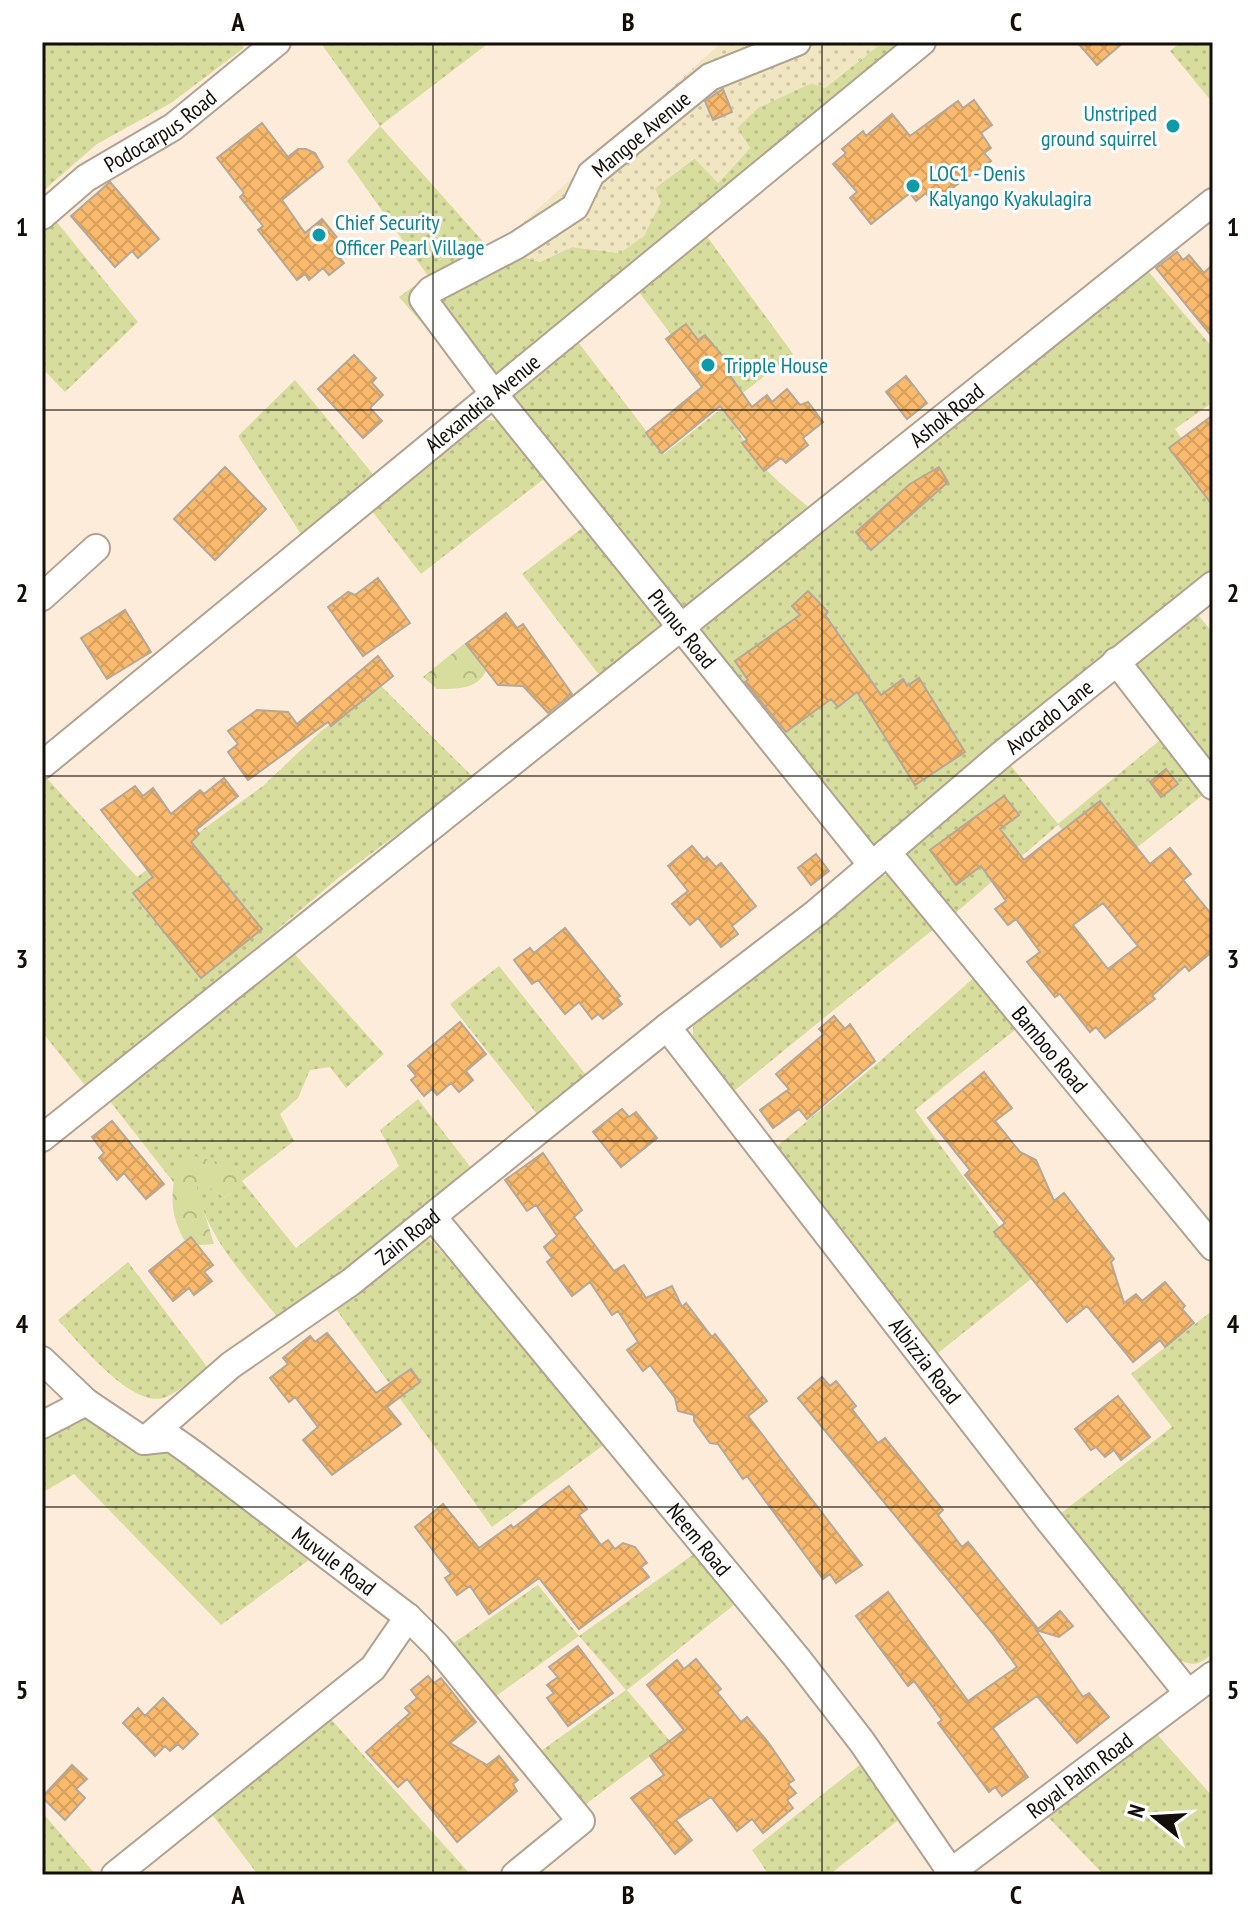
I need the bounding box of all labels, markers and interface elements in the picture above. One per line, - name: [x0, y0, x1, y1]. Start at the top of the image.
- text: A: [230, 5, 245, 38]
- text: B: [622, 5, 635, 38]
- text: C: [1010, 5, 1022, 38]
- street label: Podocarpus Road: [99, 83, 222, 178]
- street label: Mangoe Avenue: [586, 85, 696, 183]
- place label: Unstriped ground squirrel: [1041, 99, 1158, 152]
- marker: Unstriped ground squirrel: [1164, 117, 1182, 135]
- place label: LOC1 - Denis Kalyango Kyakulagira: [929, 159, 1092, 212]
- marker: LOC1 - Denis Kalyango Kyakulagira: [904, 177, 922, 195]
- place label: Chief Security Officer Pearl Village: [335, 208, 485, 261]
- text: 1: [16, 210, 28, 243]
- text: 1: [1227, 210, 1239, 243]
- marker: Chief Security Officer Pearl Village: [310, 226, 328, 244]
- street label: Alexandria Avenue: [419, 348, 546, 459]
- place label: Tripple House: [724, 351, 828, 379]
- marker: Tripple House: [699, 356, 717, 374]
- street label: Ashok Road: [904, 377, 989, 453]
- text: 2: [16, 576, 28, 609]
- text: 2: [1227, 576, 1239, 609]
- street label: Prunus Road: [642, 583, 723, 674]
- street label: Avocado Lane: [1000, 673, 1099, 760]
- text: 3: [16, 942, 28, 975]
- text: 3: [1227, 942, 1239, 975]
- street label: Bamboo Road: [1006, 1000, 1094, 1099]
- street label: Zain Road: [370, 1202, 445, 1271]
- text: 4: [16, 1307, 29, 1340]
- text: 4: [1227, 1307, 1240, 1340]
- street label: Albizzia Road: [883, 1312, 967, 1409]
- street label: Neem Road: [661, 1497, 737, 1582]
- street label: Muvule Road: [287, 1520, 382, 1602]
- text: 5: [16, 1673, 28, 1706]
- text: 5: [1227, 1673, 1239, 1706]
- street label: Royal Palm Road: [1021, 1726, 1138, 1824]
- north arrow: [1115, 1777, 1195, 1857]
- text: N: [1121, 1801, 1151, 1821]
- text: A: [230, 1878, 245, 1911]
- text: B: [622, 1878, 635, 1911]
- text: C: [1010, 1878, 1022, 1911]

